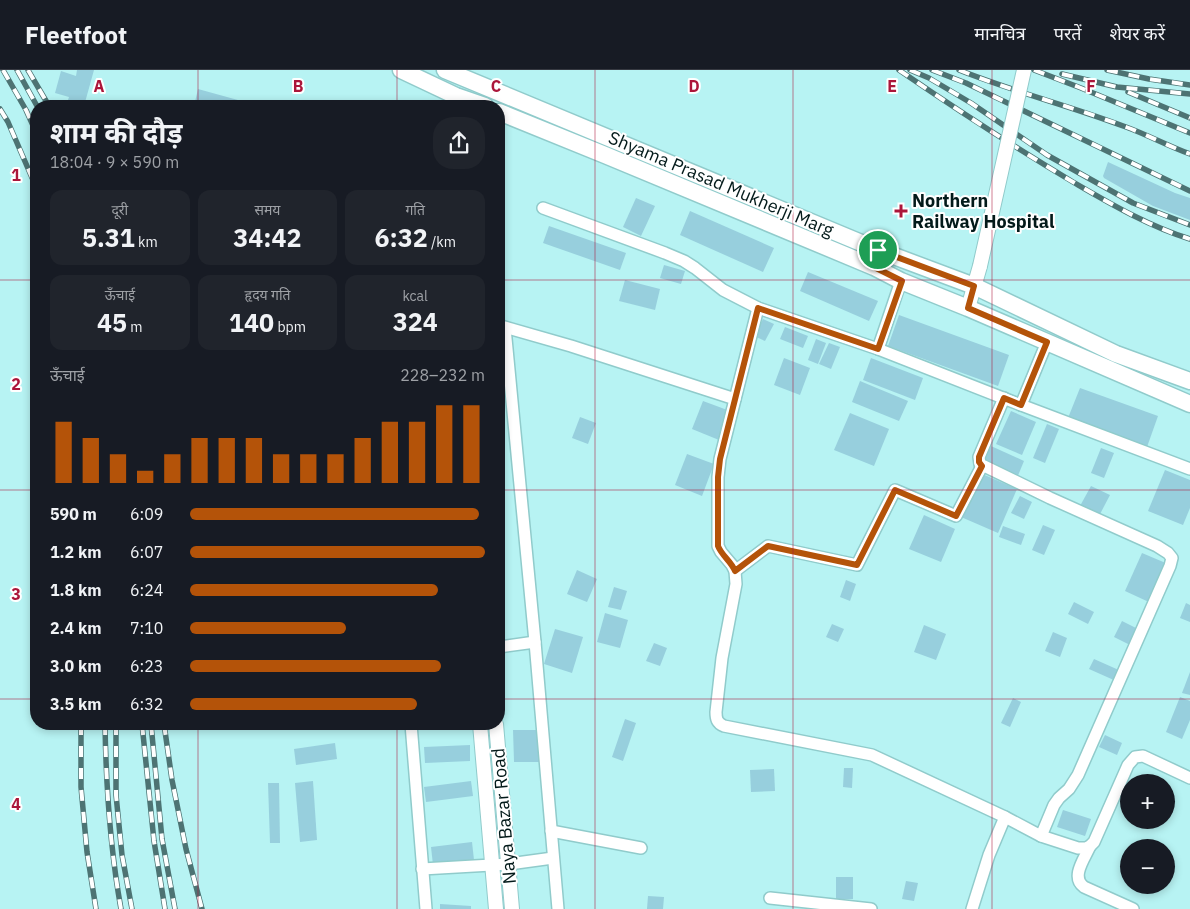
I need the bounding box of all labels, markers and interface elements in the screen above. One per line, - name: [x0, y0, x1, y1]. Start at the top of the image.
- text: Fleetfoot: [25, 19, 127, 51]
- text: मानचित्र: [974, 22, 1026, 45]
- text: परतें: [1054, 22, 1082, 45]
- text: शेयर करें: [1110, 22, 1165, 45]
- text: A: [94, 76, 105, 96]
- text: B: [293, 76, 304, 96]
- text: C: [491, 76, 501, 96]
- text: D: [688, 76, 700, 96]
- text: E: [887, 76, 897, 96]
- text: F: [1086, 76, 1096, 96]
- text: शाम की दौड़: [50, 114, 182, 151]
- button: share: [433, 117, 485, 169]
- street label: Shyama Prasad Mukherji Marg: [605, 126, 838, 242]
- text: 18:04 · 9 × 590 m: [50, 152, 179, 172]
- text: 1: [11, 165, 21, 185]
- place label: Northern Railway Hospital: [912, 189, 1055, 233]
- text: दूरी: [111, 201, 128, 219]
- text: समय: [255, 201, 280, 219]
- text: गति: [405, 201, 425, 219]
- marker: Northern Railway Hospital: [894, 204, 908, 218]
- text: 5.31: [82, 221, 135, 254]
- text: 34:42: [233, 221, 302, 254]
- text: 6:32: [374, 221, 428, 254]
- pin: [857, 229, 899, 271]
- text: km: [135, 233, 158, 251]
- text: /km: [428, 233, 456, 251]
- icon: arrive: [864, 236, 892, 264]
- text: ऊँचाई: [105, 286, 135, 304]
- text: हृदय गति: [244, 286, 291, 304]
- text: kcal: [402, 287, 428, 305]
- text: 324: [393, 305, 438, 338]
- text: 45: [97, 306, 127, 339]
- text: 140: [229, 306, 274, 339]
- text: m: [127, 318, 143, 336]
- text: bpm: [274, 318, 306, 336]
- text: ऊँचाई: [50, 365, 85, 385]
- text: 228–232 m: [400, 365, 485, 385]
- text: 2: [11, 374, 21, 394]
- text: 590 m: [50, 504, 97, 524]
- text: 6:09: [130, 504, 163, 524]
- text: 1.2 km: [50, 542, 101, 562]
- text: 6:07: [130, 542, 163, 562]
- text: 1.8 km: [50, 580, 101, 600]
- text: 6:24: [130, 580, 163, 600]
- text: 3: [11, 584, 21, 604]
- text: 2.4 km: [50, 618, 101, 638]
- text: 7:10: [130, 618, 163, 638]
- text: 3.0 km: [50, 656, 101, 676]
- text: 6:23: [130, 656, 163, 676]
- text: 3.5 km: [50, 694, 101, 714]
- text: 6:32: [130, 694, 163, 714]
- street label: Naya Bazar Road: [486, 747, 521, 885]
- map controls: [1120, 774, 1175, 894]
- button: +: [1120, 774, 1175, 829]
- text: 4: [11, 794, 21, 814]
- button: −: [1120, 839, 1175, 894]

